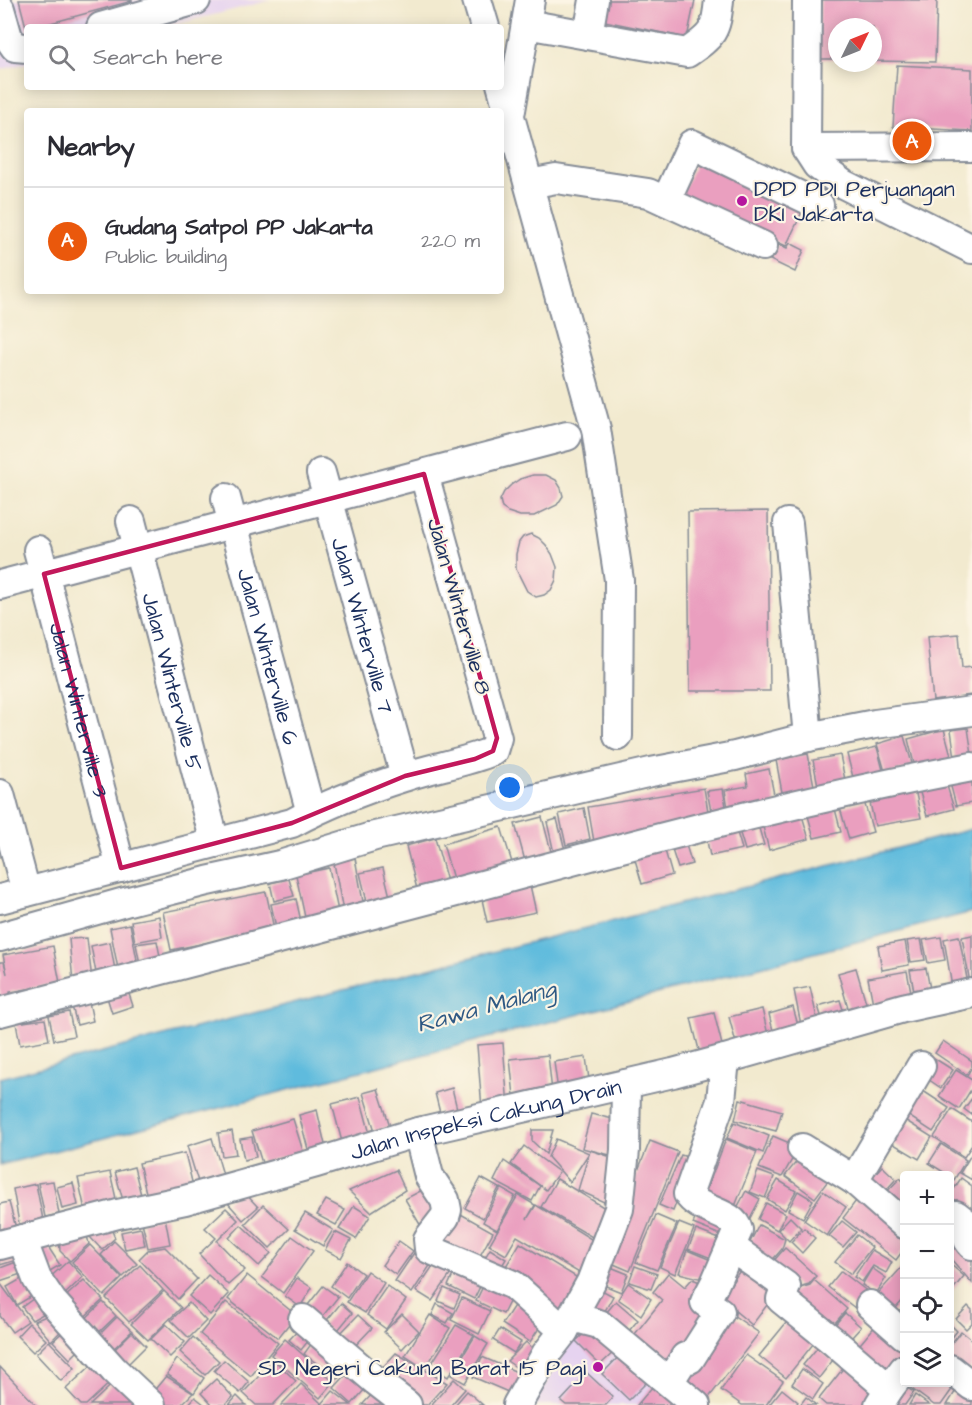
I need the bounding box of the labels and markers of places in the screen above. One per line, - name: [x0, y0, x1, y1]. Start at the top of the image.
- pin: A: [892, 118, 932, 164]
- place label: DPD PDI Perjuangan DKI Jakarta: [754, 174, 955, 230]
- marker: DPD PDI Perjuangan DKI Jakarta: [735, 194, 749, 208]
- place label: SD Negeri Cakung Barat 15 Pagi: [258, 1353, 586, 1385]
- marker: SD Negeri Cakung Barat 15 Pagi: [591, 1360, 605, 1374]

